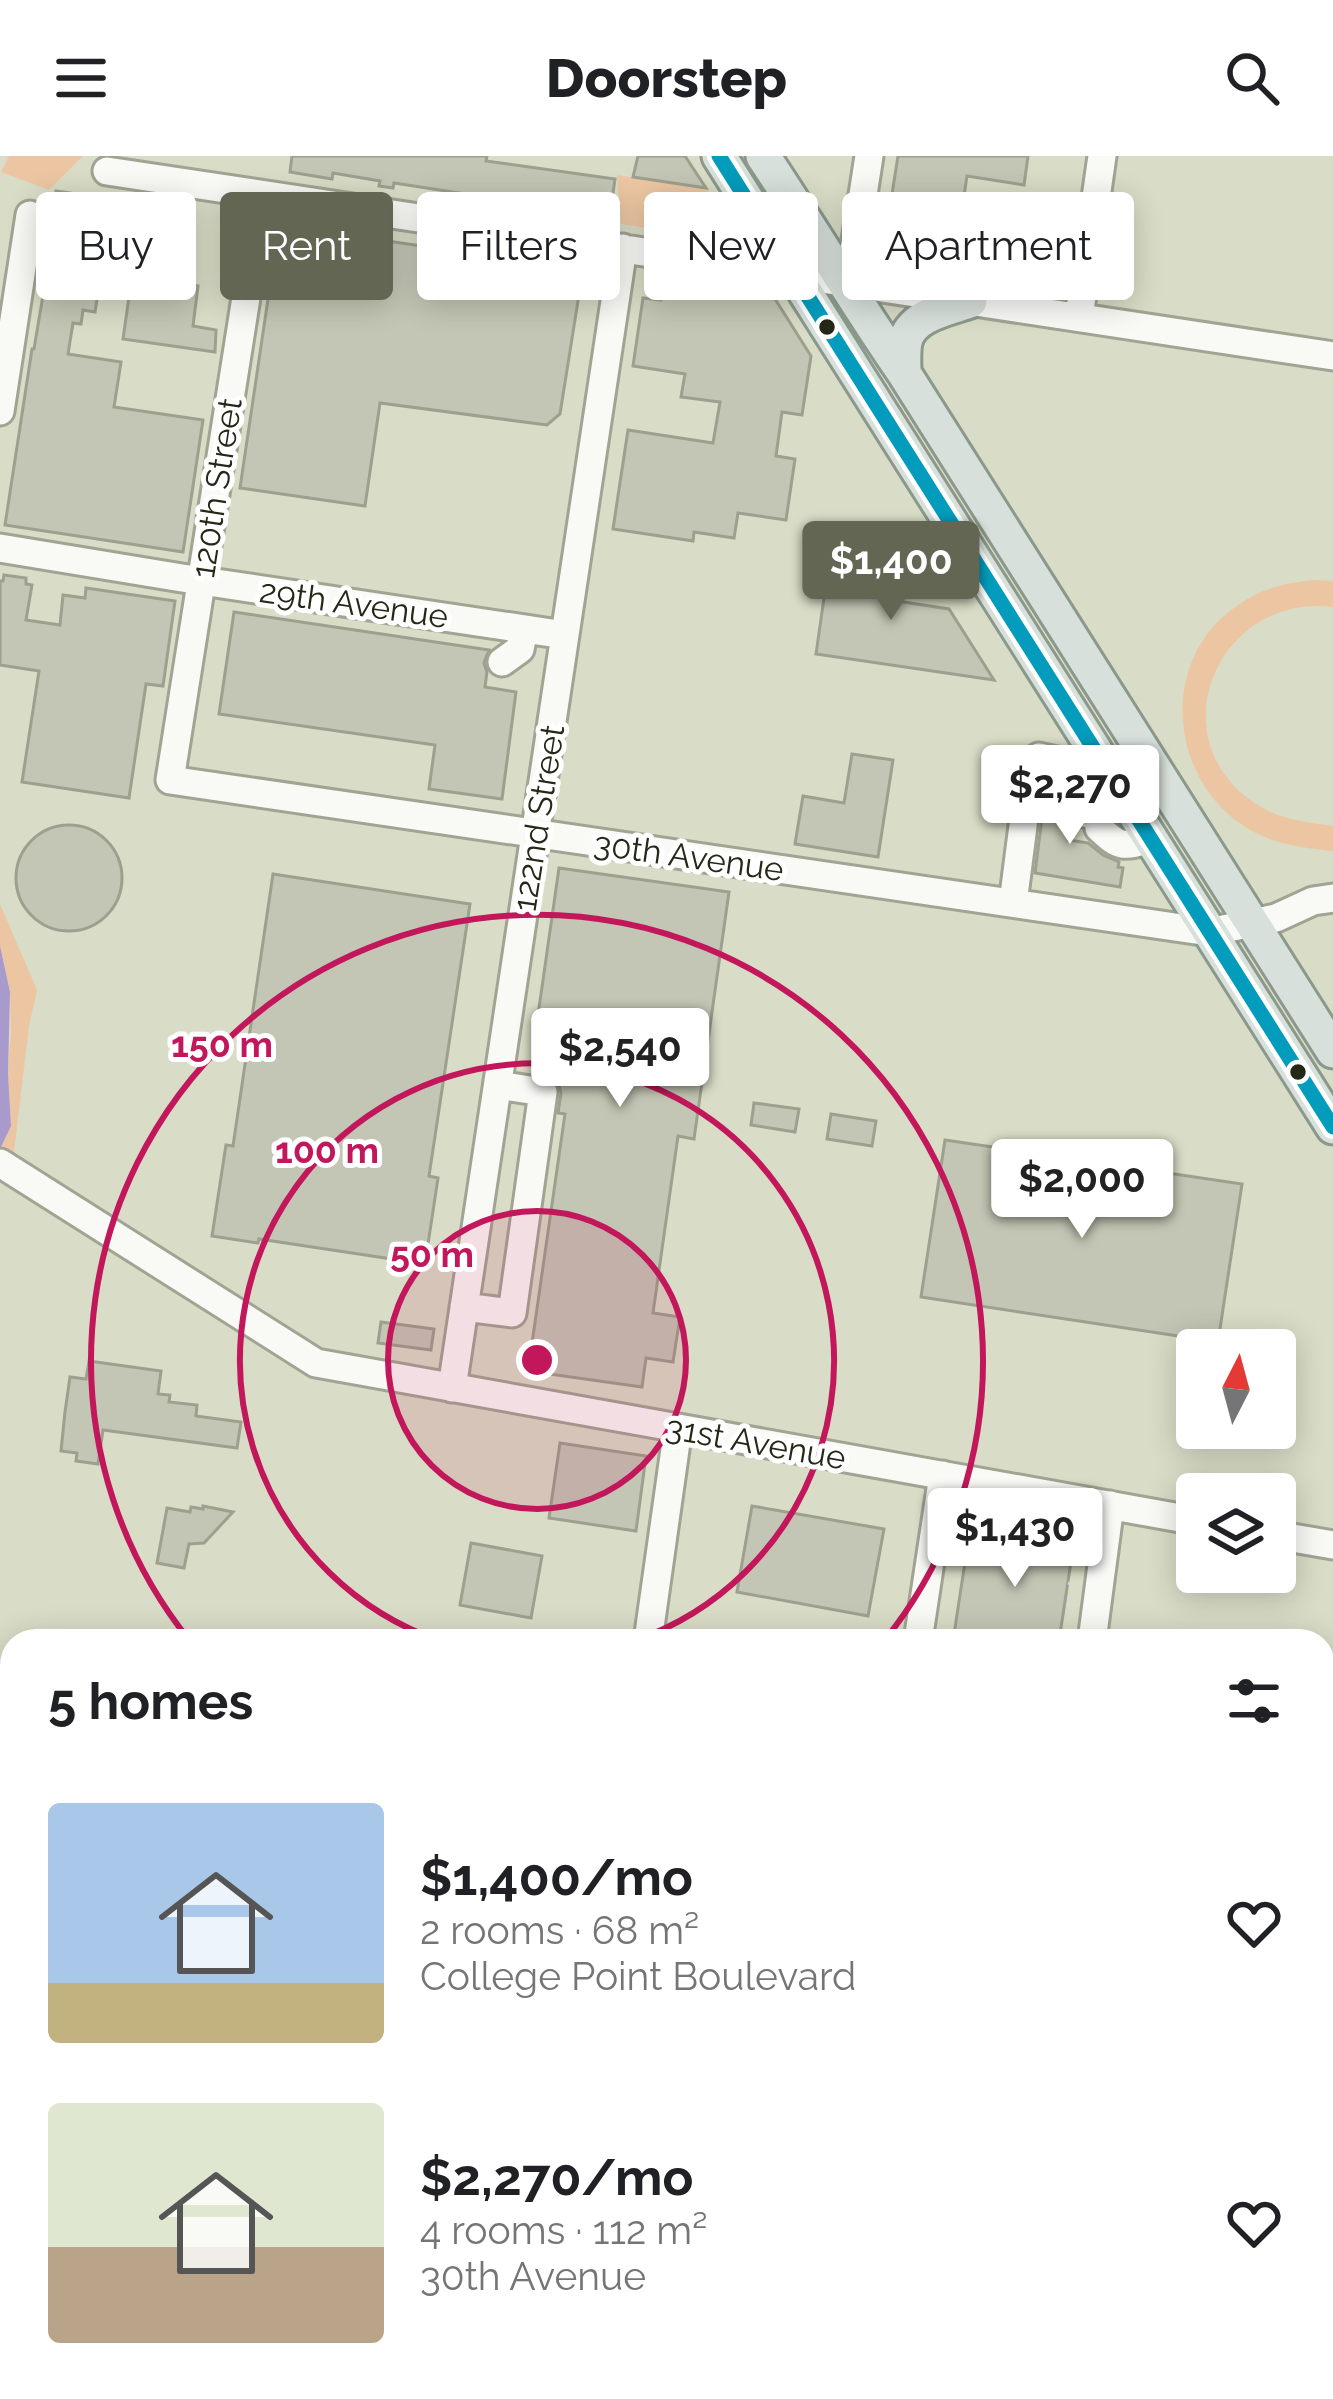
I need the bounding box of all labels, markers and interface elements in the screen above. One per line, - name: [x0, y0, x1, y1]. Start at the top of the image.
- icon: menu: [48, 45, 114, 111]
- icon: search: [1219, 45, 1285, 111]
- text: Doorstep: [546, 46, 787, 110]
- chip: Buy: [36, 192, 196, 300]
- chip: Rent: [220, 192, 393, 300]
- chip: Filters: [417, 192, 620, 300]
- chip: New: [644, 192, 818, 300]
- chip: Apartment: [842, 192, 1134, 300]
- unlabelled marker: [816, 316, 838, 338]
- street label: 120th Street: [183, 395, 250, 581]
- pin: $1,400: [793, 521, 989, 623]
- text: $1,400: [829, 537, 953, 583]
- street label: 29th Avenue: [257, 571, 451, 636]
- street label: 122nd Street: [505, 722, 572, 914]
- pin: $2,270: [972, 745, 1168, 847]
- text: $2,270: [1008, 761, 1132, 807]
- street label: 30th Avenue: [591, 824, 786, 889]
- pin: $2,540: [522, 1008, 718, 1110]
- text: 150 m: [171, 1023, 273, 1065]
- text: $2,540: [558, 1024, 682, 1070]
- unlabelled marker: [1287, 1061, 1309, 1083]
- text: 100 m: [275, 1129, 379, 1171]
- pin: $2,000: [984, 1139, 1180, 1241]
- text: $2,000: [1018, 1155, 1146, 1201]
- text: 50 m: [390, 1233, 474, 1275]
- north arrow: [1176, 1329, 1296, 1449]
- map controls: [1176, 1329, 1296, 1593]
- centre of rings: [516, 1339, 558, 1381]
- street label: 31st Avenue: [663, 1407, 849, 1477]
- button: layers: [1176, 1473, 1296, 1593]
- pin: $1,430: [917, 1488, 1113, 1590]
- text: $1,430: [954, 1504, 1076, 1550]
- icon: filters: [1221, 1668, 1287, 1734]
- text: 5 homes: [48, 1671, 253, 1731]
- text: $1,400/mo: [420, 1847, 693, 1907]
- icon: home: [144, 1851, 288, 1995]
- icon: heart: [1221, 1890, 1287, 1956]
- text: 2 rooms · 68 m²: [420, 1907, 699, 1953]
- text: College Point Boulevard: [420, 1953, 856, 1999]
- text: $2,270/mo: [420, 2147, 693, 2207]
- icon: home: [144, 2151, 288, 2295]
- icon: heart: [1221, 2190, 1287, 2256]
- text: 4 rooms · 112 m²: [420, 2207, 707, 2253]
- text: 30th Avenue: [420, 2253, 646, 2299]

